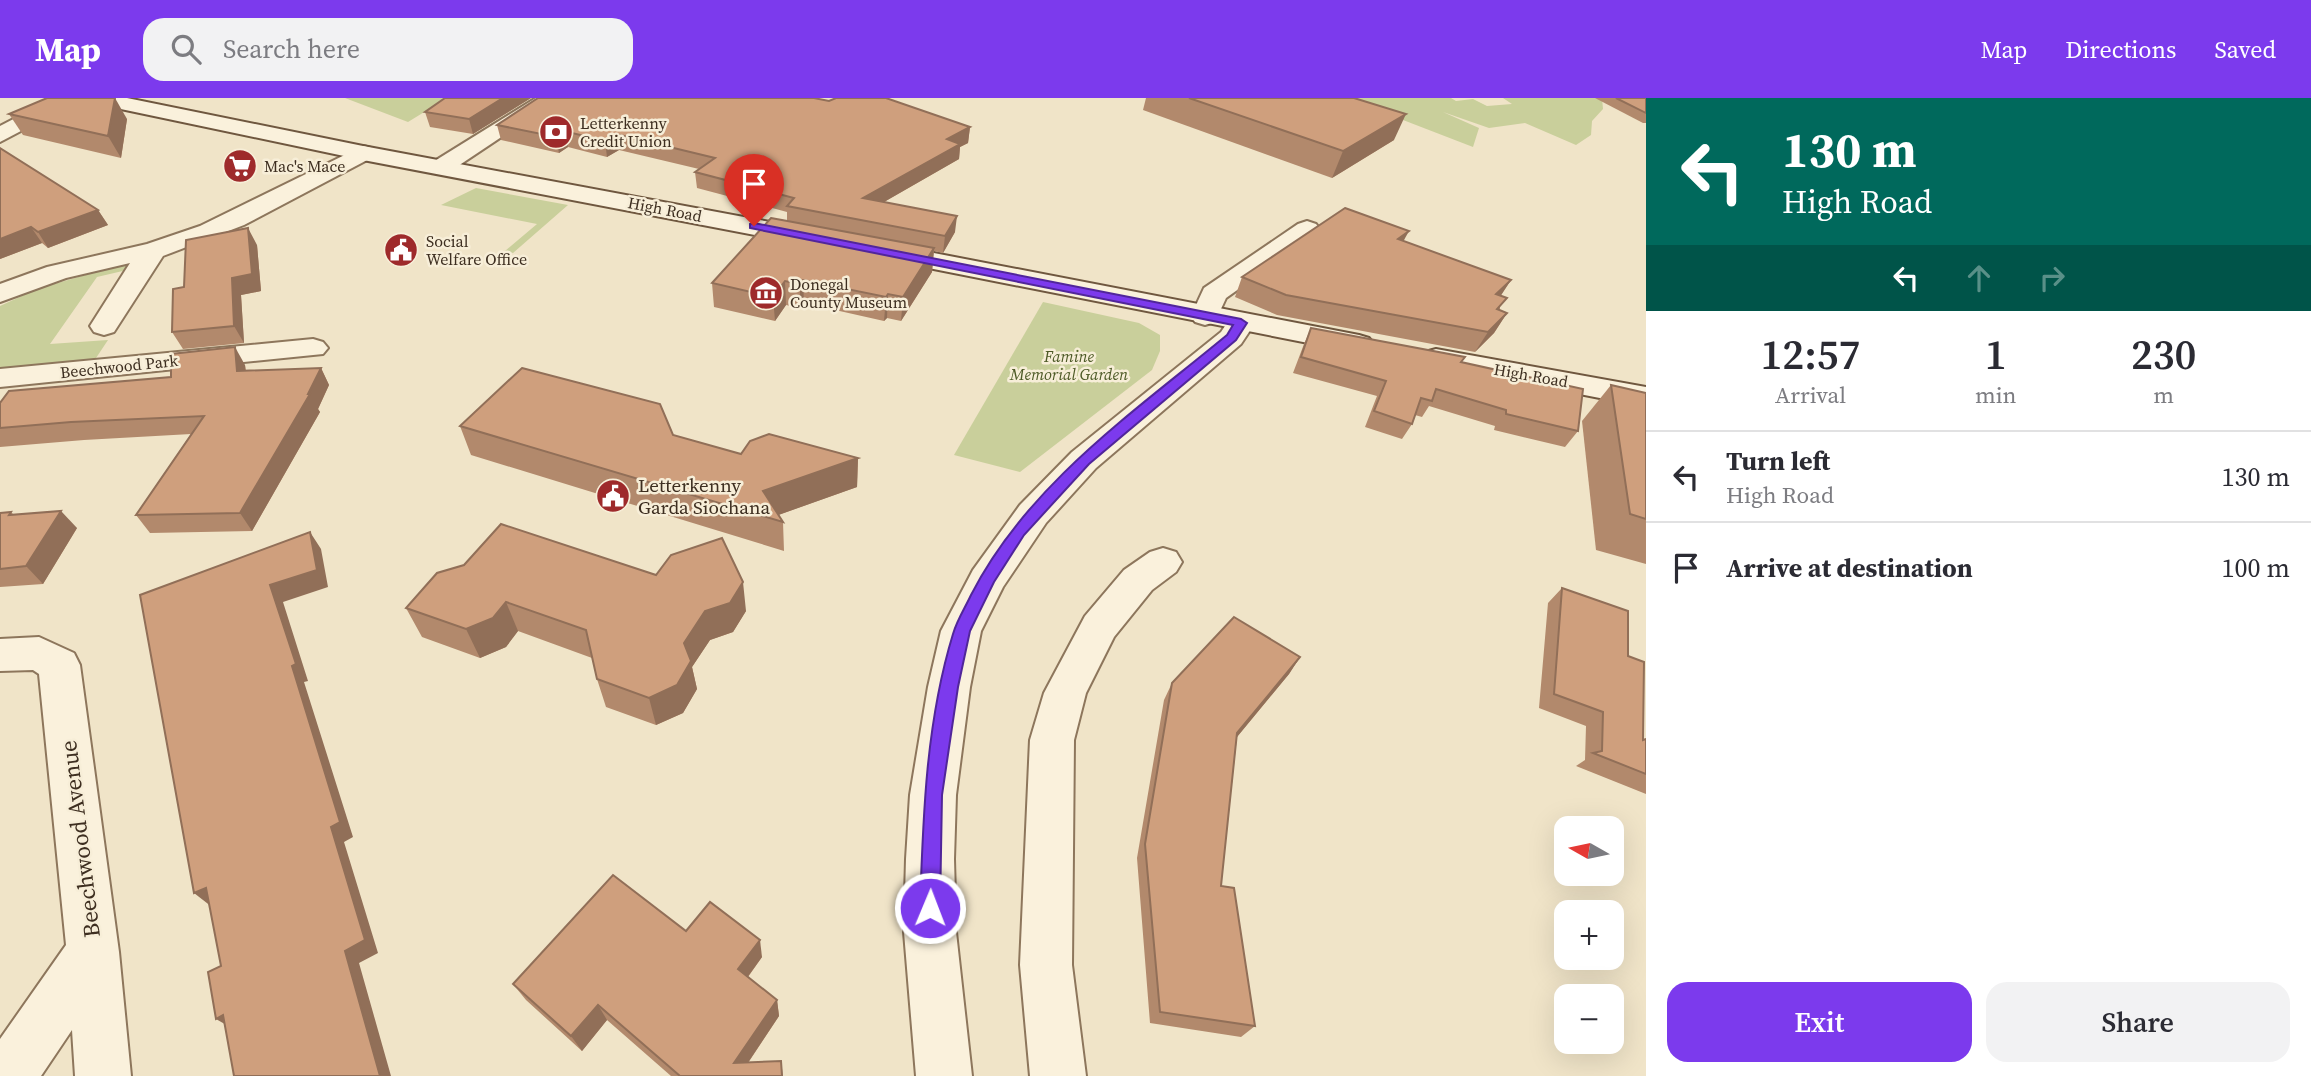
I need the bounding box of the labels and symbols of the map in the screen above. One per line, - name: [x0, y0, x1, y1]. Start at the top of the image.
- place label: Letterkenny Credit Union: [580, 112, 672, 152]
- bank icon: Letterkenny Credit Union: [537, 113, 575, 151]
- supermarket icon: Mac's Mace: [221, 147, 259, 185]
- pin: [724, 154, 784, 226]
- place label: Mac's Mace: [264, 155, 345, 177]
- street label: High Road: [626, 191, 704, 227]
- place label: Social Welfare Office: [426, 230, 527, 270]
- public building icon: Social Welfare Office: [382, 231, 420, 269]
- place label: Donegal County Museum: [790, 273, 907, 313]
- museum icon: Donegal County Museum: [747, 274, 785, 312]
- park label: Famine Memorial Garden: [1009, 345, 1128, 385]
- street label: Beechwood Park: [59, 349, 179, 383]
- street label: High Road: [1492, 358, 1570, 392]
- place label: Letterkenny Garda Siochana: [638, 472, 770, 520]
- public building icon: Letterkenny Garda Siochana: [594, 477, 632, 515]
- street label: Beechwood Avenue: [52, 739, 108, 939]
- north arrow: [1554, 816, 1624, 886]
- position arrow: [893, 871, 967, 945]

